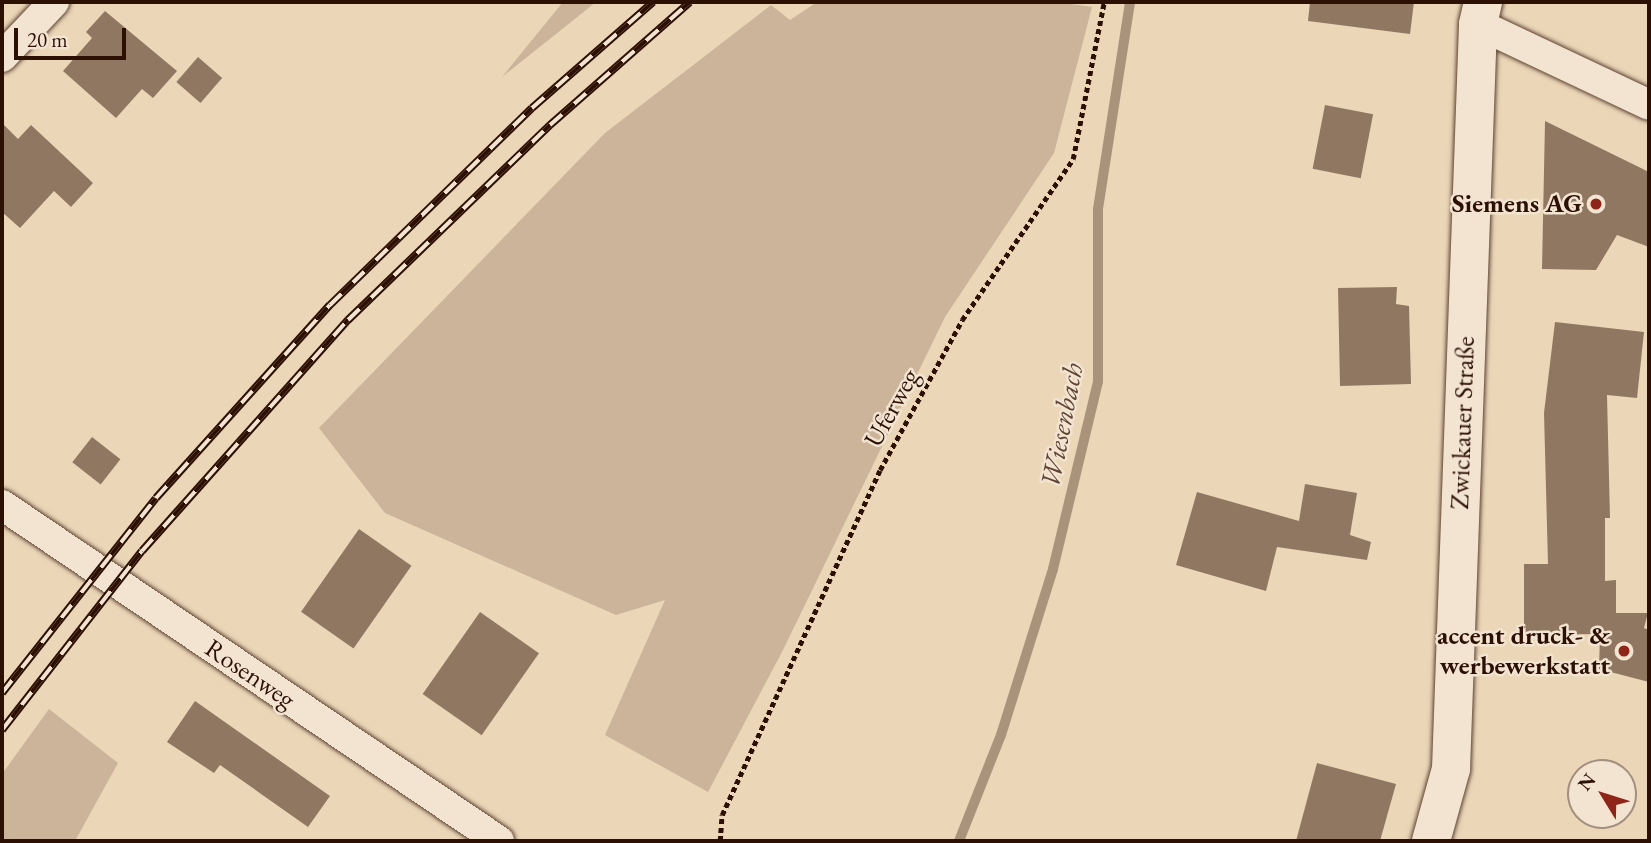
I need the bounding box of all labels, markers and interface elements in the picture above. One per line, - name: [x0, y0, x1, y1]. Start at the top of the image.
- scale bar: [18, 14, 130, 58]
- text: 20 m: [27, 26, 68, 53]
- place label: Siemens AG: [1452, 188, 1582, 220]
- marker: Siemens AG: [1588, 196, 1604, 212]
- street label: Zwickauer Straße: [1444, 336, 1482, 510]
- water label: Wiesenbach: [1032, 360, 1090, 490]
- street label: Uferweg: [858, 364, 926, 452]
- place label: accent druck- & werbewerkstatt: [1437, 620, 1610, 682]
- street label: Rosenweg: [199, 633, 301, 715]
- marker: accent druck- & werbewerkstatt: [1616, 643, 1632, 659]
- north arrow: [1567, 759, 1637, 829]
- text: N: [1572, 768, 1601, 796]

